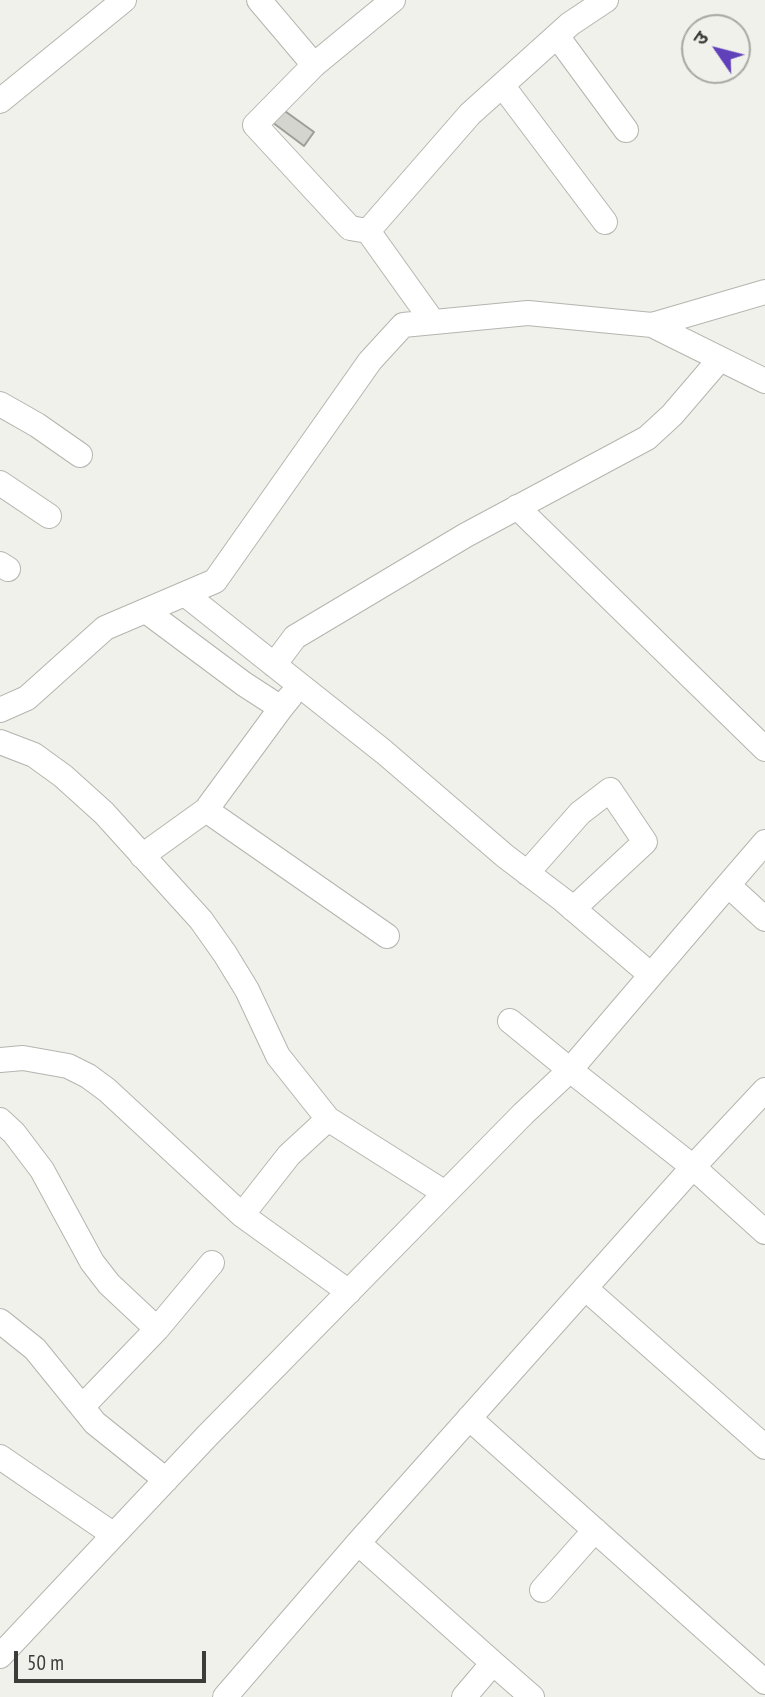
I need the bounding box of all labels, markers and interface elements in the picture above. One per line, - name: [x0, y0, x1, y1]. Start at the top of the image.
- north arrow: [681, 14, 751, 84]
- text: उ: [687, 27, 713, 50]
- scale bar: [18, 1638, 210, 1682]
- text: 50 m: [27, 1649, 64, 1676]

